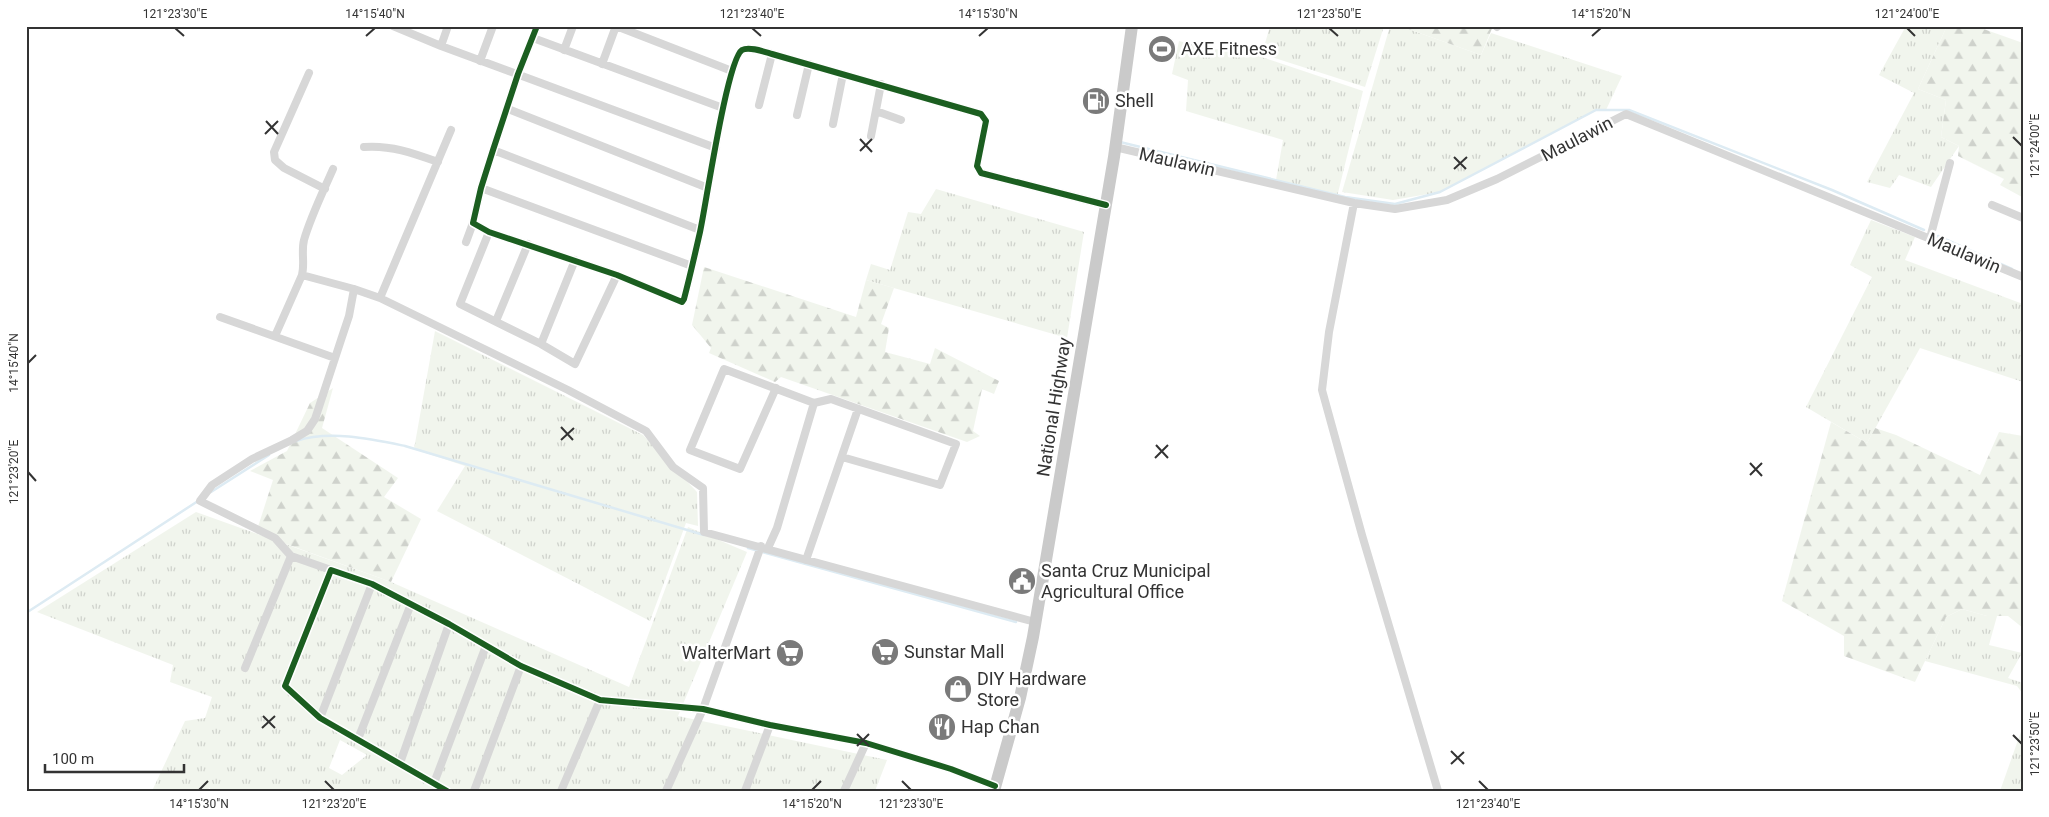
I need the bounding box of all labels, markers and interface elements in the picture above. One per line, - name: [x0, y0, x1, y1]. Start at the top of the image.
- text: 121°23'30"E: [143, 7, 207, 21]
- text: 14°15'40"N: [345, 7, 405, 21]
- text: 121°23'40"E: [720, 7, 784, 21]
- text: 14°15'30"N: [958, 7, 1018, 21]
- text: 121°23'50"E: [1297, 7, 1361, 21]
- text: 14°15'20"N: [1571, 7, 1631, 21]
- text: 121°24'00"E: [1875, 7, 1939, 21]
- sports icon: AXE Fitness: [1147, 34, 1177, 64]
- place label: AXE Fitness: [1181, 38, 1277, 59]
- fuel station icon: Shell: [1081, 86, 1111, 116]
- place label: Shell: [1115, 90, 1154, 111]
- street label: Maulawin: [1538, 112, 1616, 165]
- text: 121°24'00"E: [2028, 114, 2042, 178]
- street label: Maulawin: [1137, 143, 1217, 180]
- street label: Maulawin: [1924, 228, 2004, 277]
- text: 14°15'40"N: [7, 333, 21, 393]
- street label: National Highway: [1032, 335, 1075, 478]
- text: 121°23'20"E: [7, 440, 21, 504]
- place label: Santa Cruz Municipal Agricultural Office: [1041, 560, 1211, 602]
- public building icon: Santa Cruz Municipal Agricultural Office: [1007, 566, 1037, 596]
- supermarket icon: Sunstar Mall: [870, 637, 900, 667]
- supermarket icon: WalterMart: [775, 638, 805, 668]
- place label: Sunstar Mall: [904, 641, 1004, 662]
- place label: WalterMart: [682, 642, 771, 663]
- place label: DIY Hardware Store: [977, 668, 1086, 710]
- shop icon: DIY Hardware Store: [943, 674, 973, 704]
- restaurant icon: Hap Chan: [927, 712, 957, 742]
- text: 121°23'50"E: [2028, 712, 2042, 776]
- place label: Hap Chan: [961, 716, 1040, 737]
- scale bar: [45, 742, 184, 774]
- text: 100 m: [52, 750, 94, 768]
- text: 14°15'30"N: [169, 797, 229, 811]
- text: 121°23'20"E: [302, 797, 366, 811]
- text: 14°15'20"N: [782, 797, 842, 811]
- text: 121°23'30"E: [879, 797, 943, 811]
- text: 121°23'40"E: [1456, 797, 1520, 811]

